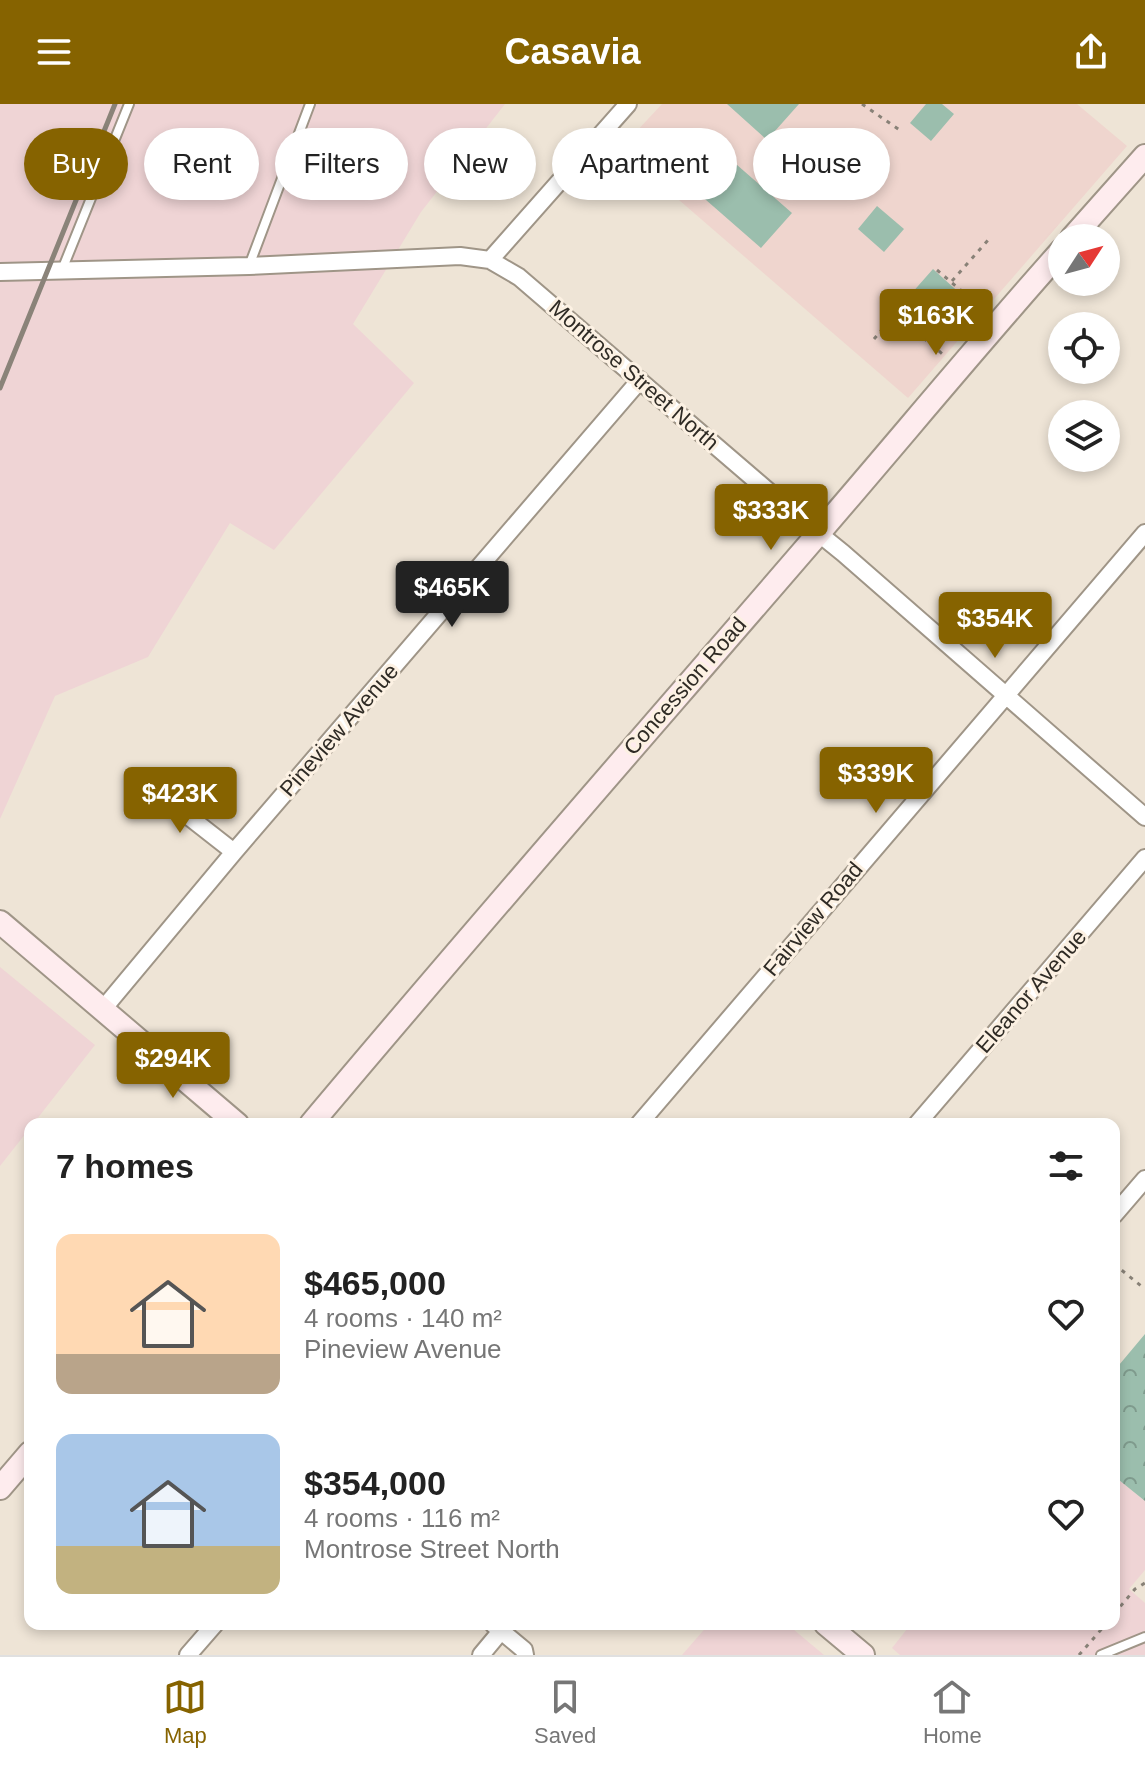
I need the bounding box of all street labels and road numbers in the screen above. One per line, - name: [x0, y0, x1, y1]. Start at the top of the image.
- street label: Montrose Street North: [544, 295, 724, 455]
- street label: Concession Road: [619, 612, 751, 760]
- street label: Pineview Avenue: [275, 659, 403, 801]
- street label: Fairview Road: [758, 857, 868, 981]
- street label: Eleanor Avenue: [971, 924, 1091, 1058]

